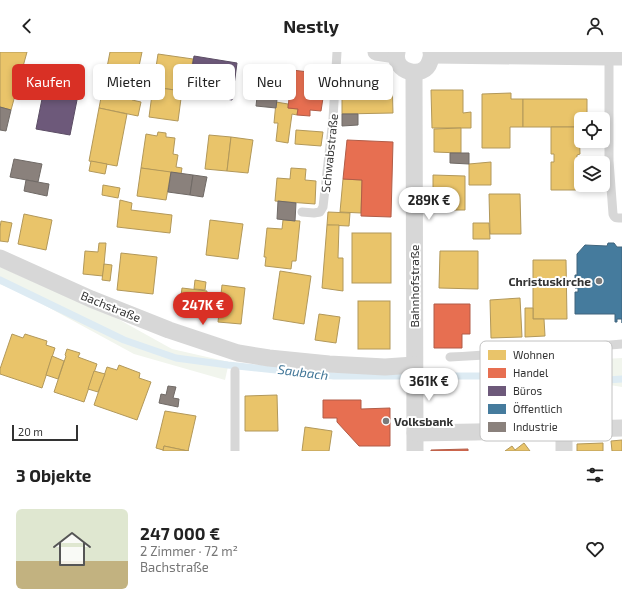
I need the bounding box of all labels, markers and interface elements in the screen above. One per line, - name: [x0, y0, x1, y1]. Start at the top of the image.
- icon: back: [16, 15, 38, 37]
- text: Nestly: [283, 15, 339, 37]
- icon: person: [584, 15, 606, 37]
- chip: Kaufen: [12, 64, 85, 100]
- chip: Mieten: [93, 64, 165, 100]
- chip: Filter: [173, 64, 235, 100]
- chip: Neu: [243, 64, 296, 100]
- chip: Wohnung: [304, 64, 393, 100]
- map controls: [574, 112, 610, 192]
- button: locate: [574, 112, 610, 148]
- street label: Schwabstraße: [318, 113, 340, 193]
- button: layers: [574, 156, 610, 192]
- pin: 289K €: [396, 187, 462, 221]
- text: 289K €: [408, 192, 450, 208]
- street label: Bahnhofstraße: [407, 245, 421, 327]
- place label: Christuskirche: [508, 274, 591, 288]
- marker: Christuskirche: [594, 276, 604, 286]
- street label: Bachstraße: [79, 288, 143, 324]
- pin: 247K €: [170, 292, 236, 326]
- text: 247K €: [182, 297, 224, 313]
- legend: [480, 341, 612, 441]
- text: Wohnen: [513, 348, 555, 361]
- water label: Saubach: [277, 361, 329, 383]
- text: Handel: [513, 366, 549, 379]
- pin: 361K €: [396, 368, 462, 402]
- text: 361K €: [409, 373, 449, 389]
- text: Büros: [513, 384, 543, 397]
- text: Öffentlich: [513, 401, 562, 415]
- place label: Volksbank: [394, 414, 454, 428]
- marker: Volksbank: [381, 416, 391, 426]
- text: Industrie: [513, 420, 558, 433]
- scale bar: [12, 423, 78, 442]
- text: 20 m: [18, 425, 43, 438]
- icon: filters: [584, 464, 606, 486]
- text: 3 Objekte: [16, 465, 91, 485]
- text: 247 000 €: [140, 523, 220, 543]
- icon: home: [48, 525, 96, 573]
- icon: heart: [584, 538, 606, 560]
- text: 2 Zimmer · 72 m²: [140, 543, 238, 559]
- text: Bachstraße: [140, 559, 209, 575]

